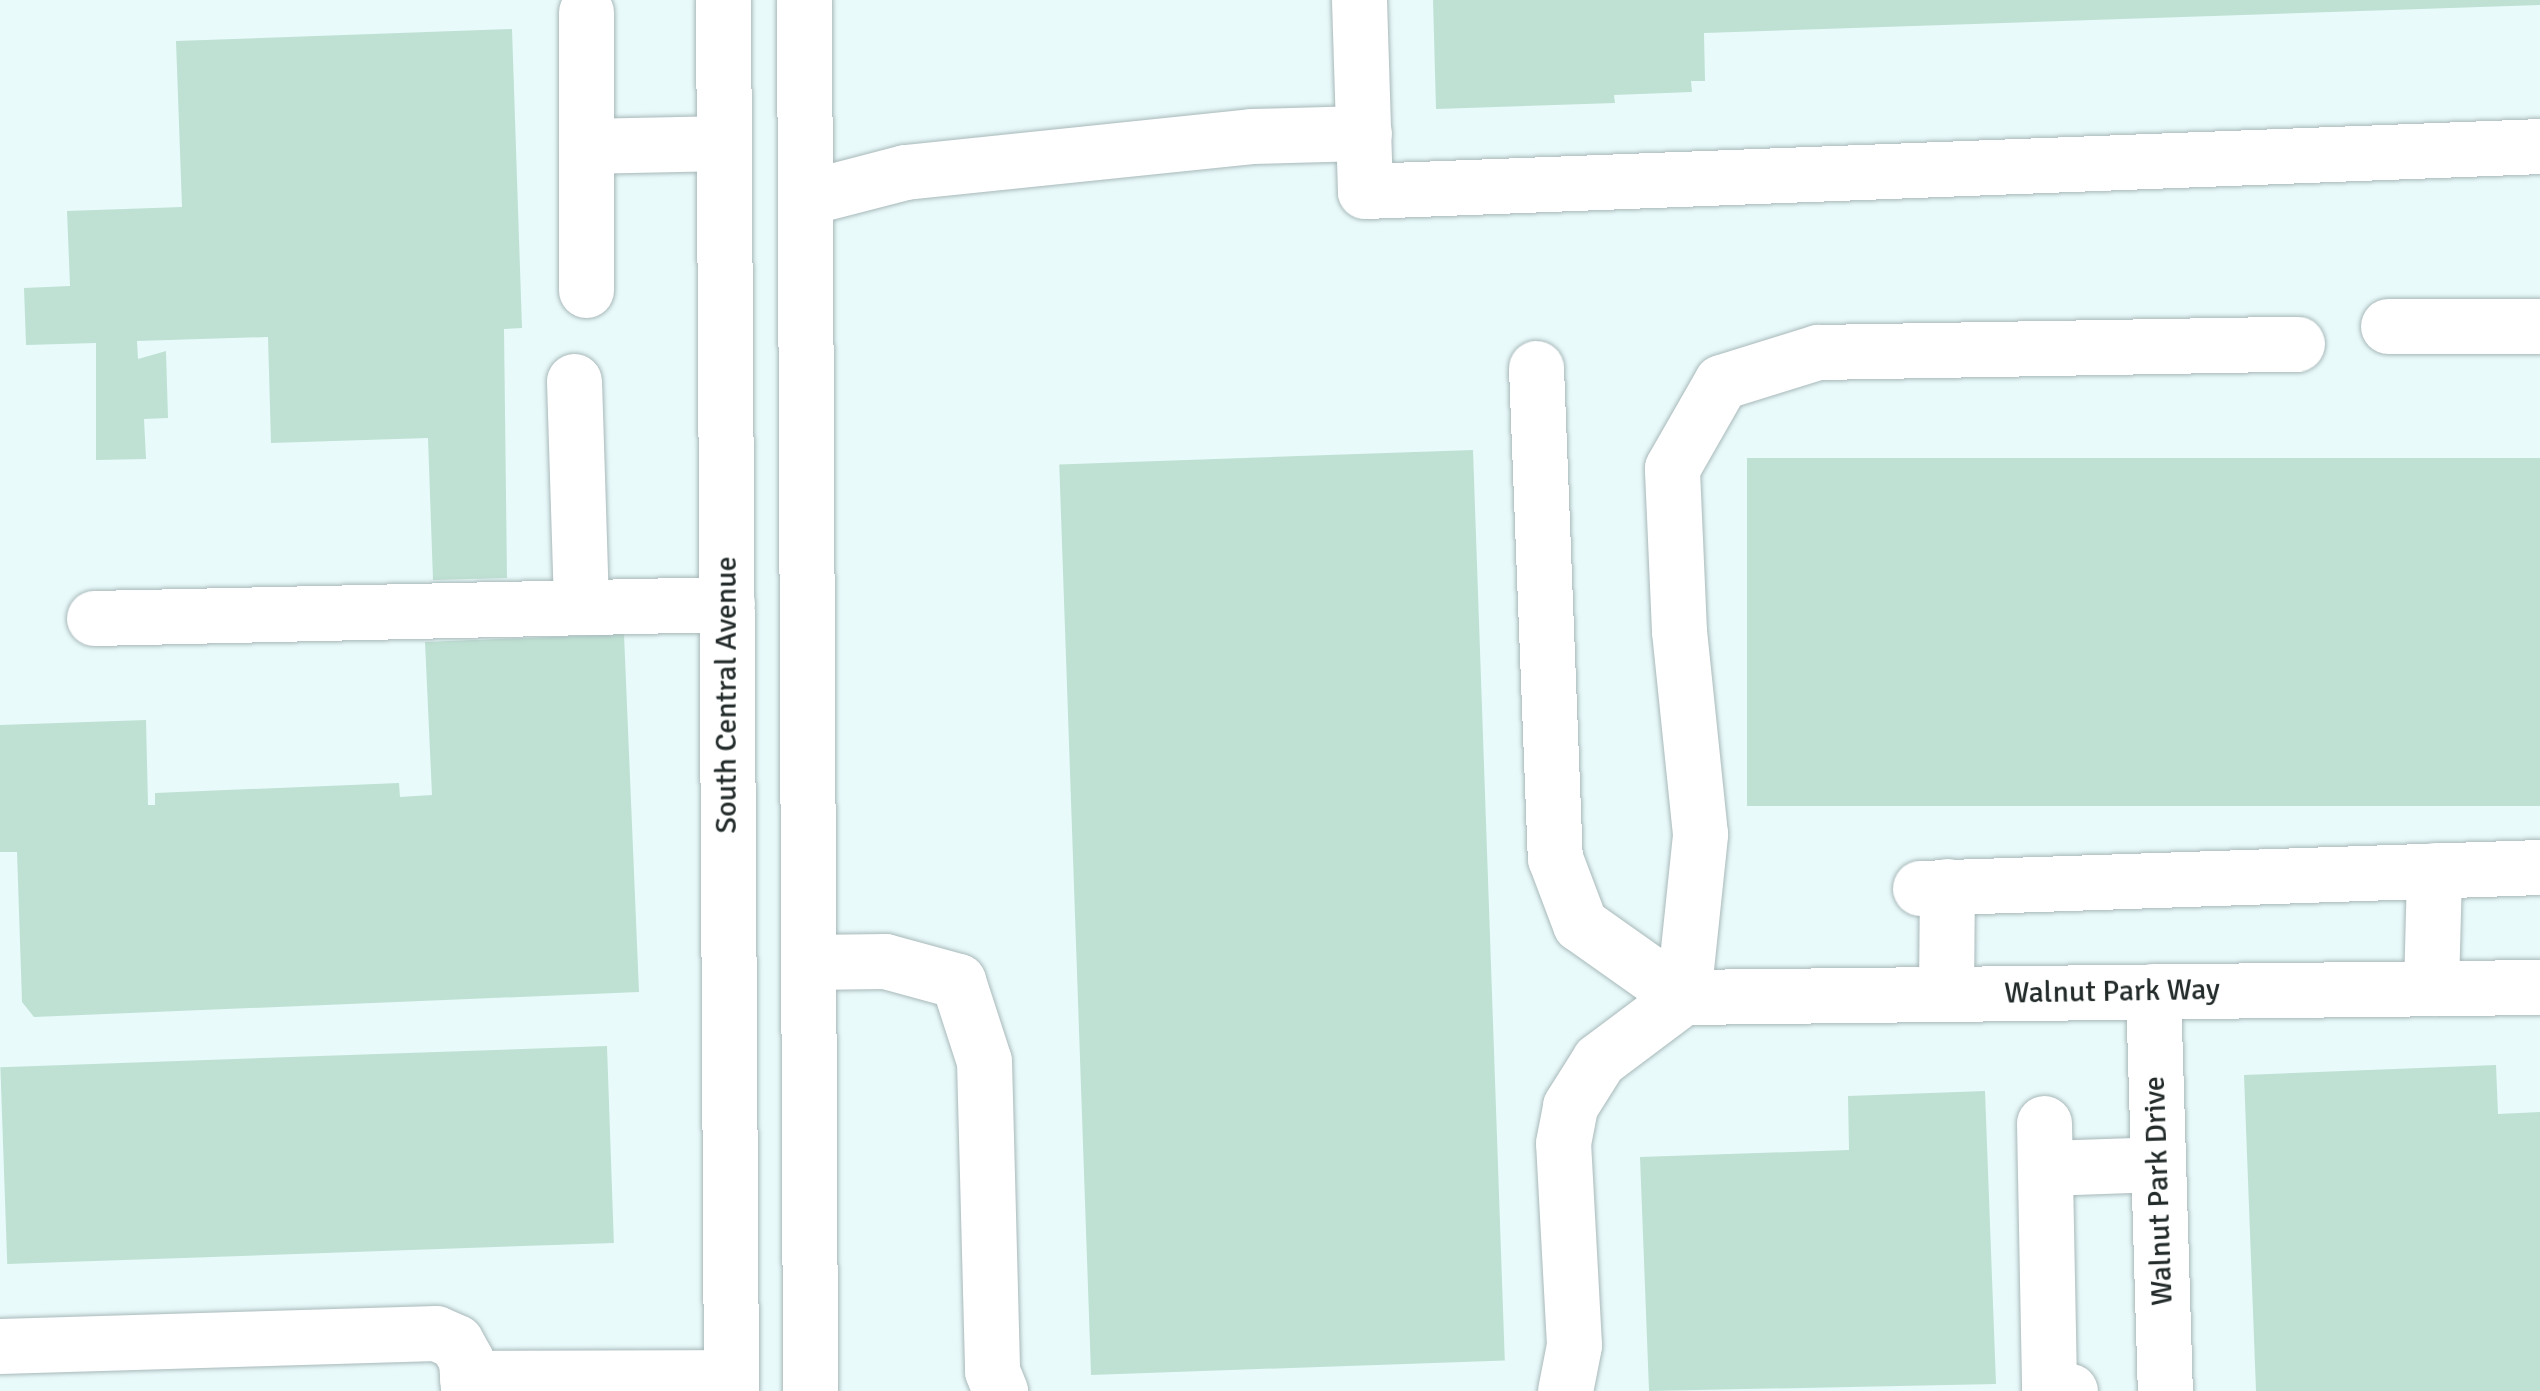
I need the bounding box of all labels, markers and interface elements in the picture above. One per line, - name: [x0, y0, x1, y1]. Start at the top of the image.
- street label: South Central Avenue: [709, 556, 745, 834]
- street label: Walnut Park Way: [2004, 972, 2220, 1012]
- street label: Walnut Park Drive: [2137, 1076, 2181, 1306]

